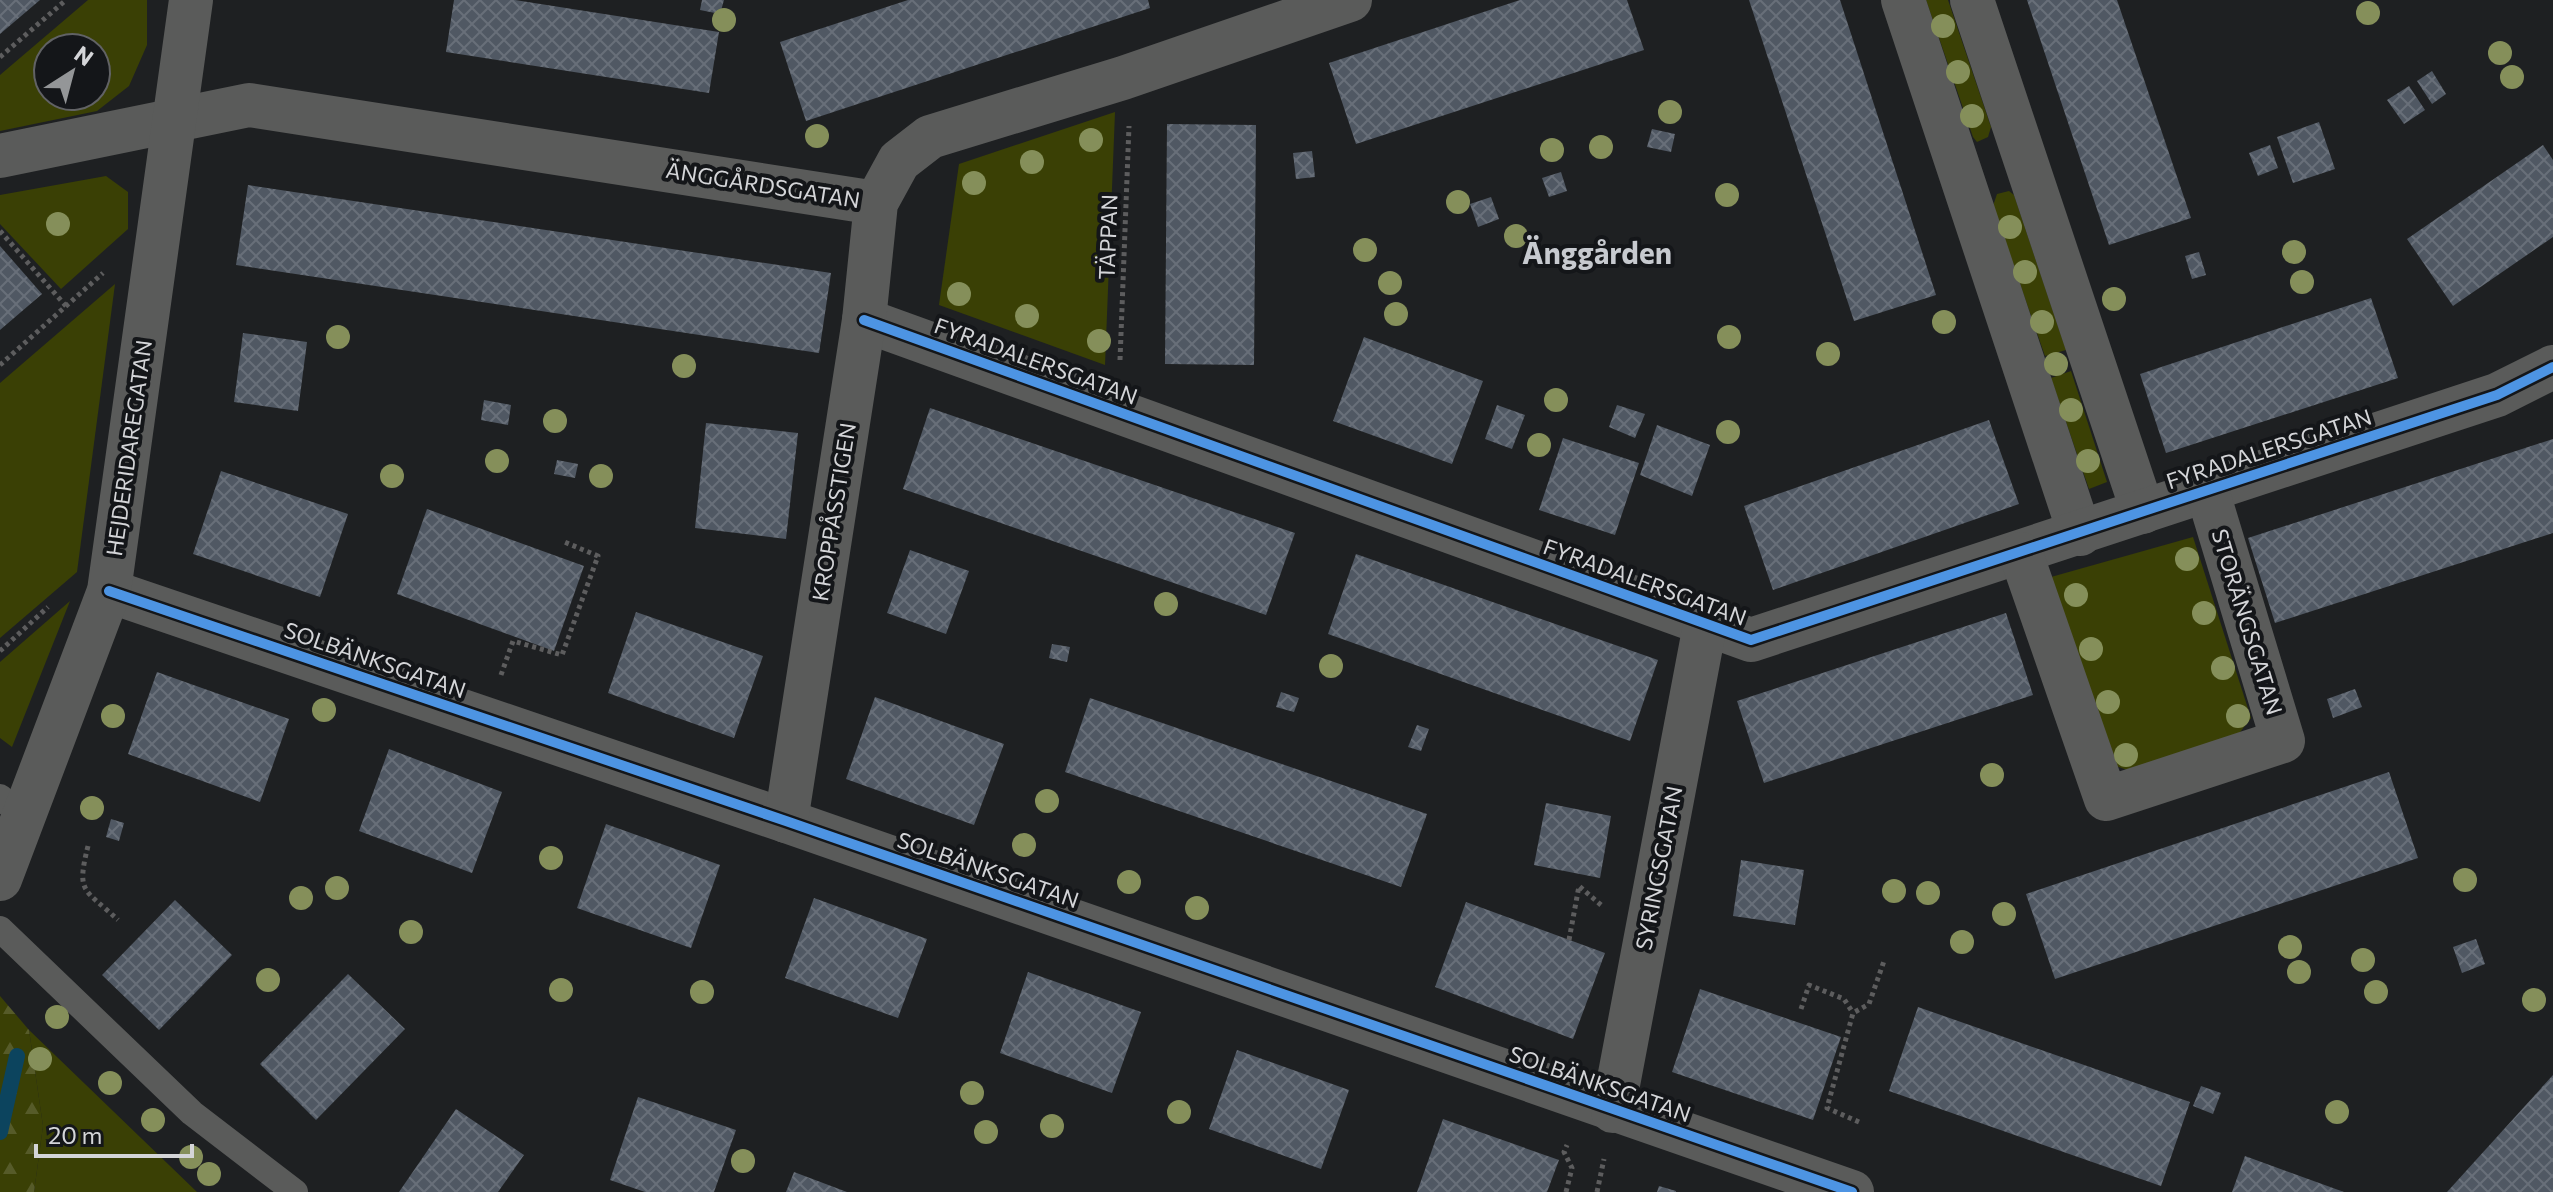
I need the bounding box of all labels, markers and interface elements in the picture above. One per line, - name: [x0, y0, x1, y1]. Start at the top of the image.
- north arrow: [32, 32, 112, 112]
- text: N: [69, 40, 99, 71]
- street label: ÄNGGÅRDSGATAN: [664, 156, 862, 213]
- street label: TÄPPAN: [1093, 194, 1122, 280]
- district label: Änggården: [1522, 233, 1672, 270]
- street label: FYRADALERSGATAN: [931, 311, 1141, 410]
- street label: HEJDERIDAREGATAN: [100, 338, 157, 558]
- street label: FYRADALERSGATAN: [2163, 403, 2375, 494]
- street label: KROPPÅSSTIGEN: [806, 421, 861, 603]
- street label: STORÄNGSGATAN: [2206, 526, 2289, 718]
- street label: FYRADALERSGATAN: [1540, 532, 1750, 631]
- street label: SOLBÄNKSGATAN: [281, 616, 470, 703]
- street label: SYRINGSGATAN: [1629, 784, 1688, 952]
- street label: SOLBÄNKSGATAN: [894, 826, 1083, 913]
- street label: SOLBÄNKSGATAN: [1506, 1040, 1695, 1127]
- scale bar: [36, 1108, 192, 1158]
- text: 20 m: [48, 1120, 102, 1149]

